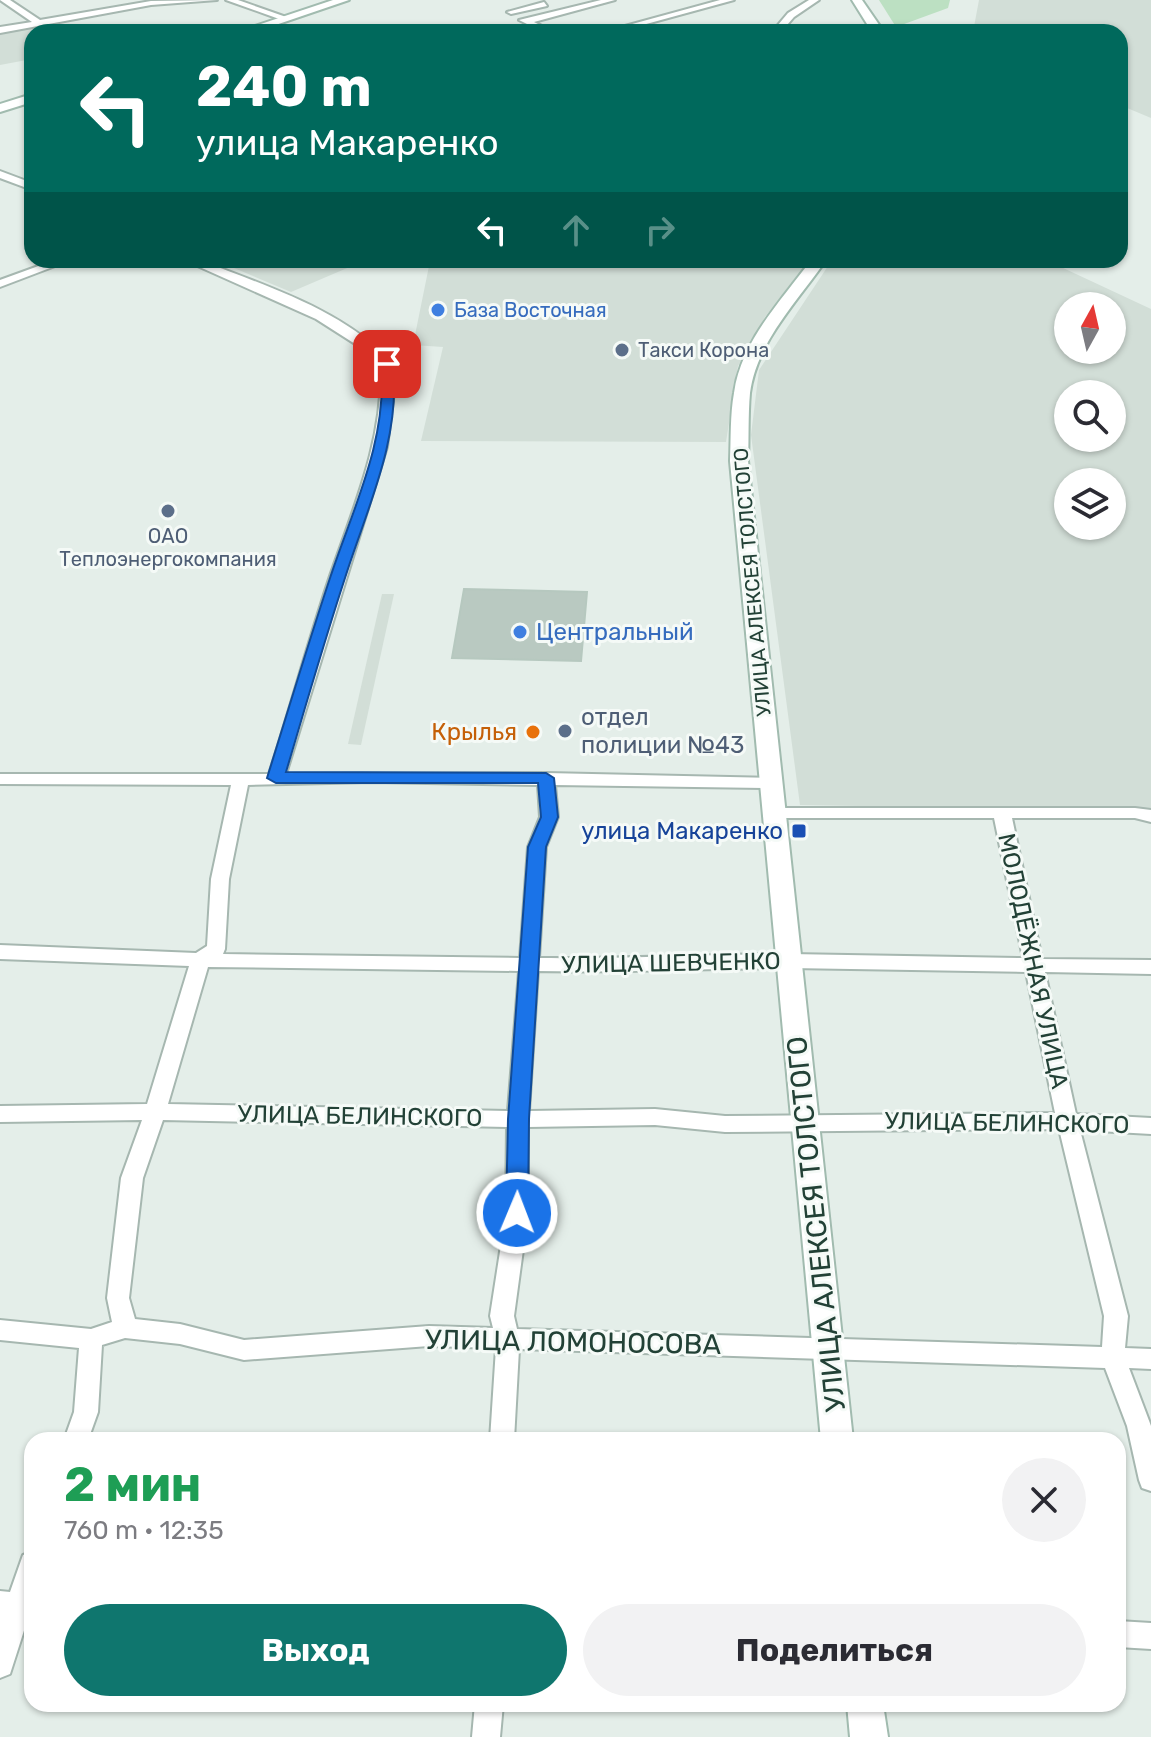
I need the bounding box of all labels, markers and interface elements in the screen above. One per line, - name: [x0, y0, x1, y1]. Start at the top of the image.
- text: 240 m: [196, 54, 372, 120]
- icon: left: [64, 56, 168, 160]
- text: улица Макаренко: [196, 121, 499, 164]
- icon: left: [470, 208, 514, 252]
- icon: ahead: [554, 208, 598, 252]
- icon: right: [638, 208, 682, 252]
- north arrow: [1054, 292, 1126, 364]
- map controls: [1054, 292, 1126, 540]
- place label: База Восточная: [454, 298, 607, 322]
- marker: База Восточная: [429, 301, 447, 319]
- pin: [353, 330, 421, 398]
- place label: Такси Корона: [638, 338, 769, 362]
- marker: Такси Корона: [613, 341, 631, 359]
- icon: arrive: [365, 342, 409, 386]
- button: search: [1054, 380, 1126, 452]
- street label: УЛИЦА АЛЕКСЕЯ ТОЛСТОГО: [728, 447, 776, 717]
- button: layers: [1054, 468, 1126, 540]
- marker: ОАО Теплоэнергокомпания: [159, 502, 177, 520]
- place label: ОАО Теплоэнергокомпания: [59, 524, 277, 571]
- place label: Центральный: [536, 618, 694, 646]
- marker: Центральный: [511, 623, 529, 641]
- place label: отдел полиции №43: [581, 703, 744, 759]
- place label: Крылья: [431, 718, 517, 746]
- marker: отдел полиции №43: [556, 722, 574, 740]
- marker: Крылья: [524, 723, 542, 741]
- place label: улица Макаренко: [581, 817, 783, 845]
- marker: улица Макаренко: [790, 822, 808, 840]
- street label: МОЛОДЁЖНАЯ УЛИЦА: [992, 831, 1074, 1091]
- street label: УЛИЦА ШЕВЧЕНКО: [561, 947, 781, 979]
- street label: УЛИЦА АЛЕКСЕЯ ТОЛСТОГО: [780, 1035, 852, 1413]
- street label: УЛИЦА БЕЛИНСКОГО: [237, 1100, 483, 1132]
- street label: УЛИЦА БЕЛИНСКОГО: [884, 1107, 1130, 1139]
- position arrow: [475, 1171, 559, 1255]
- street label: УЛИЦА ЛОМОНОСОВА: [425, 1323, 722, 1361]
- text: 2 мин: [64, 1456, 201, 1513]
- button: close: [1002, 1458, 1086, 1542]
- text: 760 m · 12:35: [64, 1515, 224, 1546]
- button: Выход: [64, 1604, 567, 1696]
- button: Поделиться: [583, 1604, 1086, 1696]

